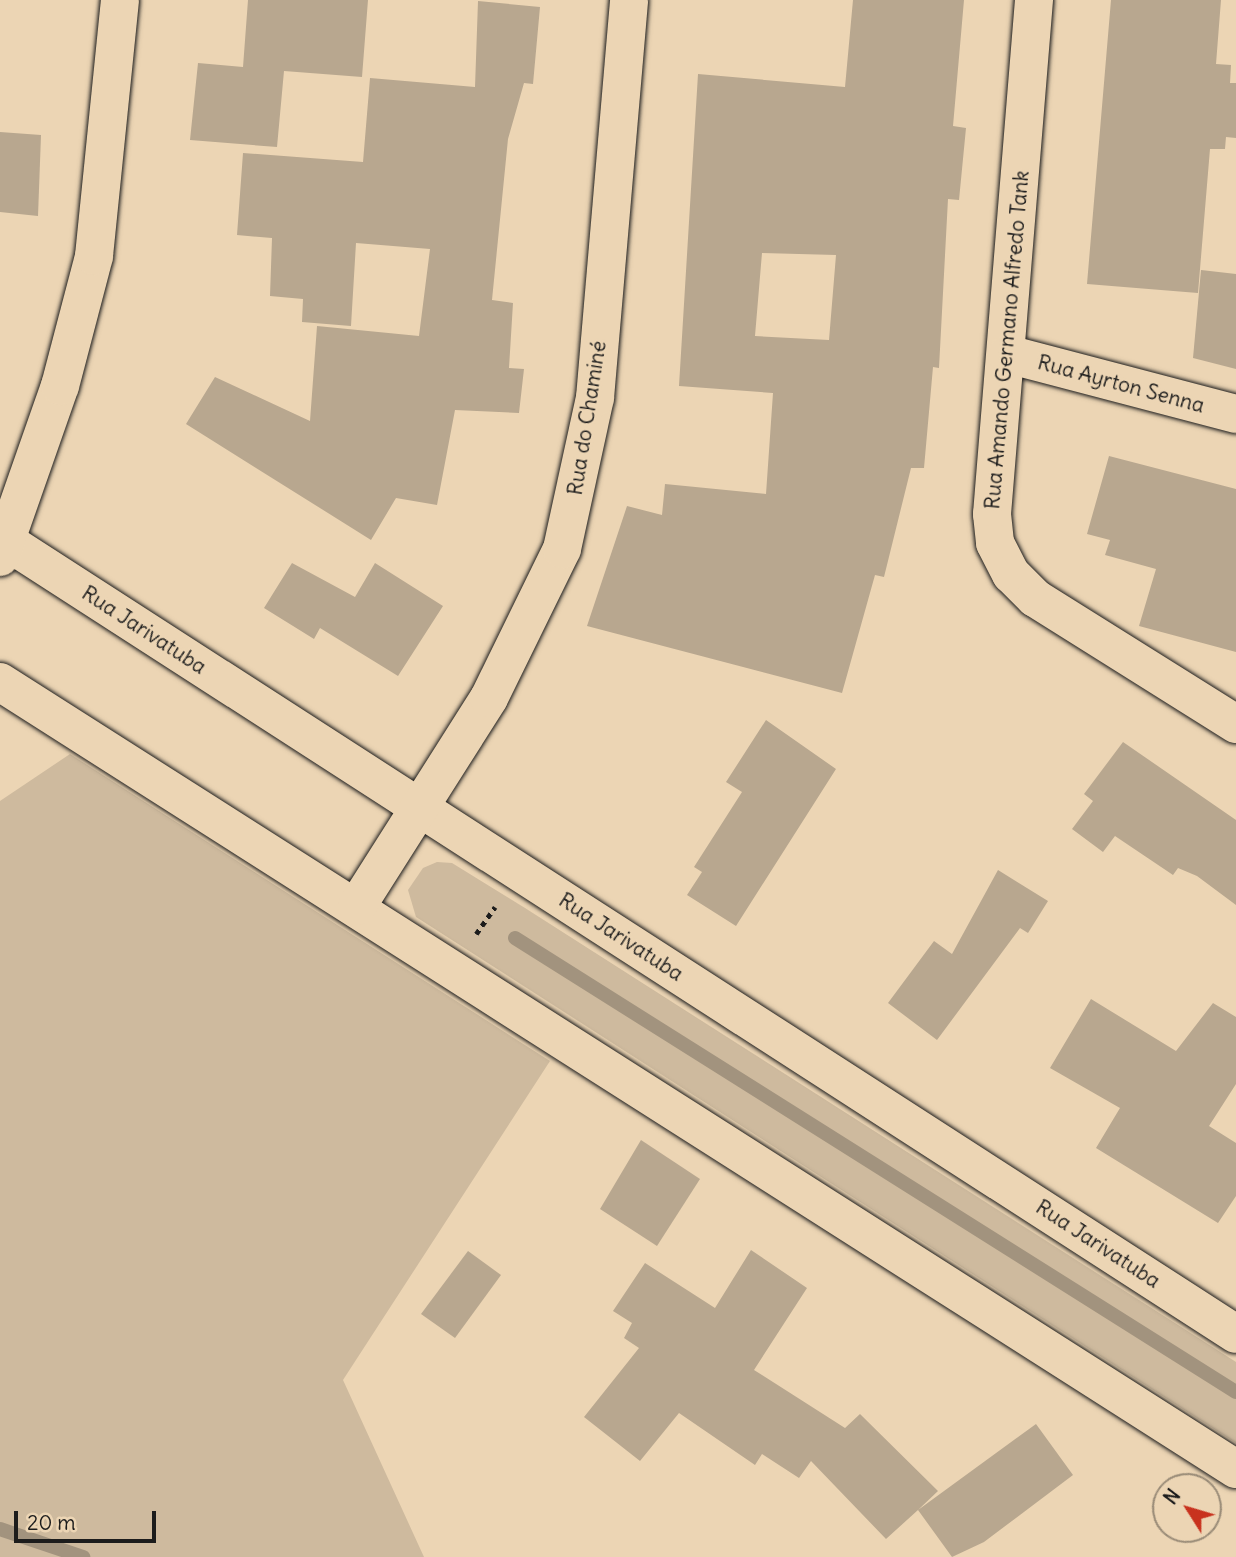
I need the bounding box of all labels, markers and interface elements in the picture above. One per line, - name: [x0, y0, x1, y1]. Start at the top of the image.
- street label: Rua Amando Germano Alfredo Tank: [980, 170, 1034, 510]
- street label: Rua do Chaminé: [562, 339, 612, 497]
- street label: Rua Ayrton Senna: [1035, 350, 1207, 418]
- street label: Rua Jarivatuba: [77, 580, 211, 680]
- street label: Rua Jarivatuba: [554, 887, 688, 987]
- street label: Rua Jarivatuba: [1031, 1194, 1165, 1294]
- north arrow: [1152, 1473, 1222, 1543]
- text: N: [1158, 1484, 1185, 1509]
- scale bar: [18, 1498, 159, 1542]
- text: 20 m: [27, 1509, 76, 1536]

